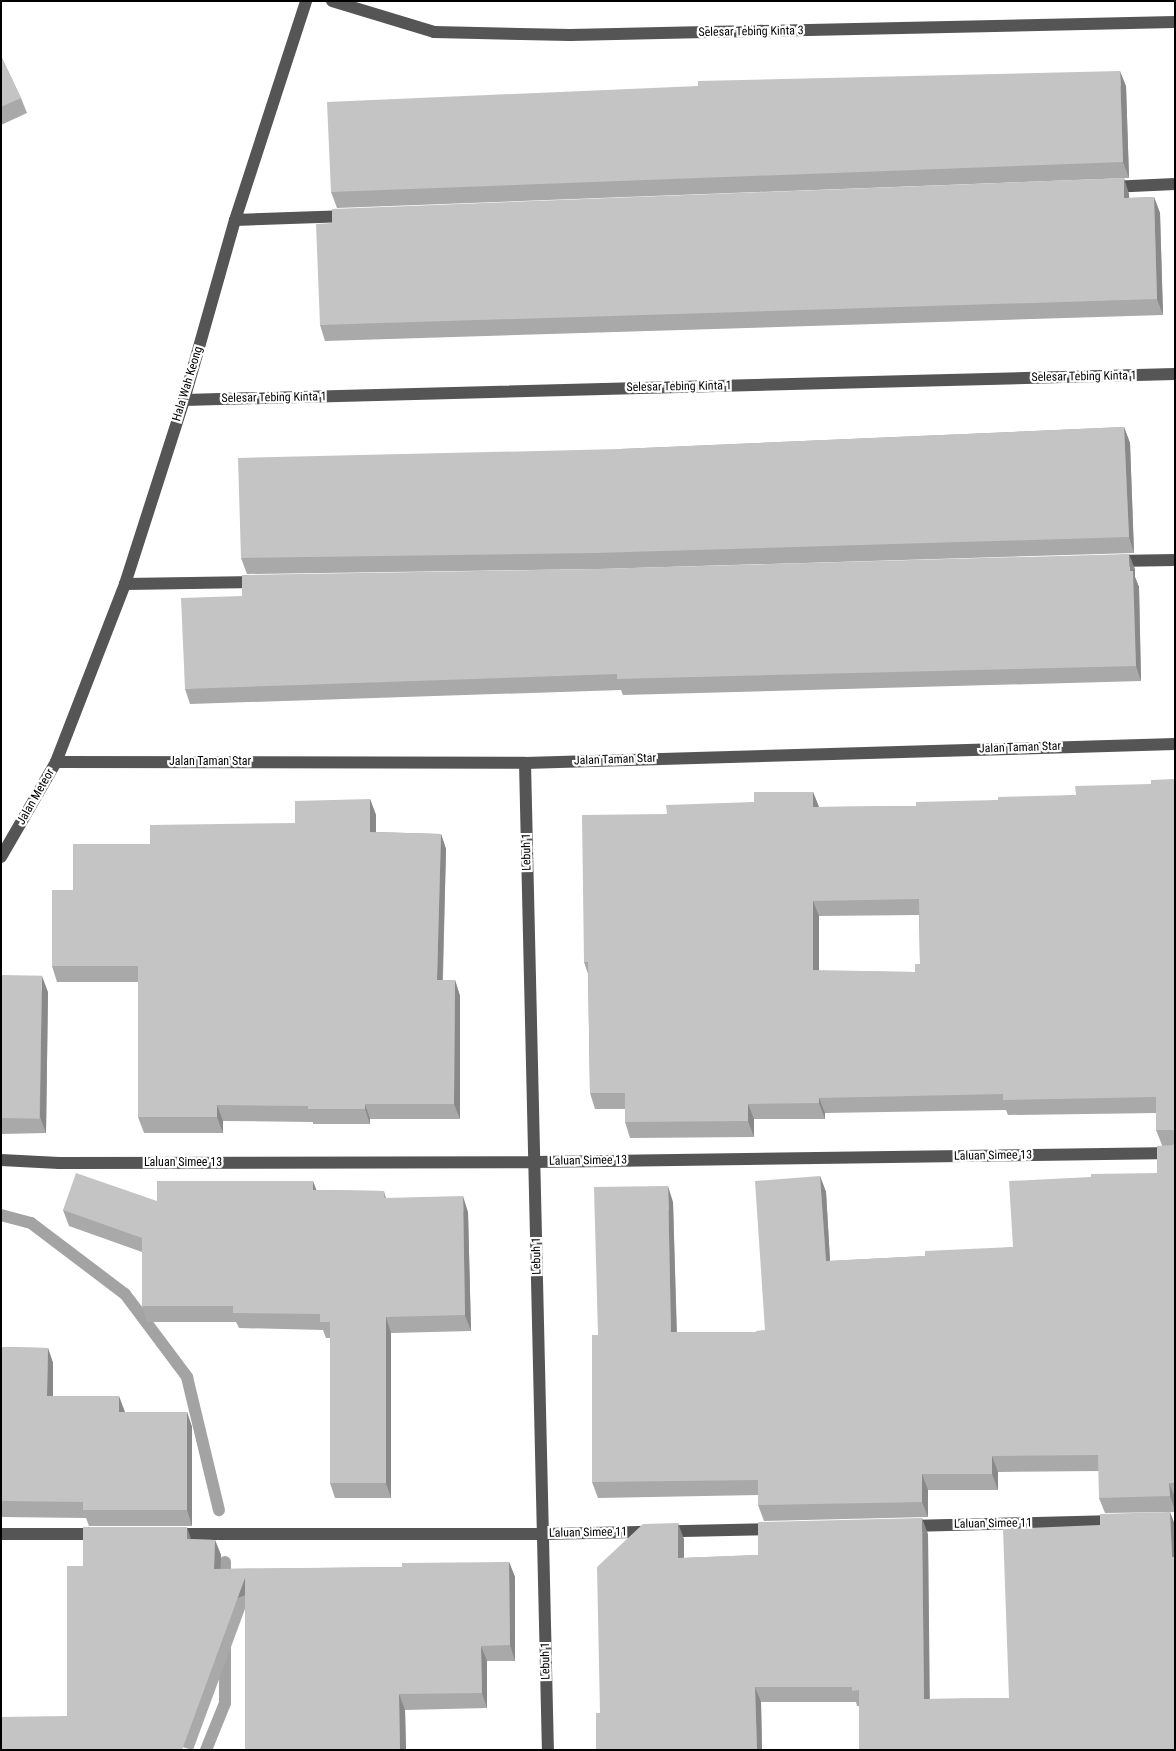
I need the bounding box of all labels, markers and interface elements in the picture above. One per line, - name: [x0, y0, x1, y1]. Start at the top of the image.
- street label: Selesar Tebing Kinta 3: [698, 24, 804, 40]
- street label: Hala Wah Keong: [170, 345, 206, 423]
- street label: Selesar Tebing Kinta 1: [1031, 369, 1137, 385]
- street label: Selesar Tebing Kinta 1: [626, 379, 732, 395]
- street label: Selesar Tebing Kinta 1: [221, 390, 327, 406]
- street label: Jalan Taman Star: [979, 739, 1061, 757]
- street label: Jalan Taman Star: [574, 751, 656, 769]
- street label: Jalan Taman Star: [169, 755, 251, 769]
- street label: Jalan Meteor: [14, 766, 58, 828]
- street label: Lebuh 1: [519, 833, 535, 871]
- street label: Laluan Simee 13: [954, 1148, 1032, 1164]
- street label: Laluan Simee 13: [549, 1153, 627, 1169]
- street label: Laluan Simee 13: [144, 1156, 222, 1170]
- street label: Lebuh 1: [529, 1237, 545, 1275]
- street label: Laluan Simee 11: [954, 1516, 1032, 1532]
- street label: Laluan Simee 11: [549, 1525, 627, 1541]
- street label: Lebuh 1: [538, 1642, 554, 1680]

